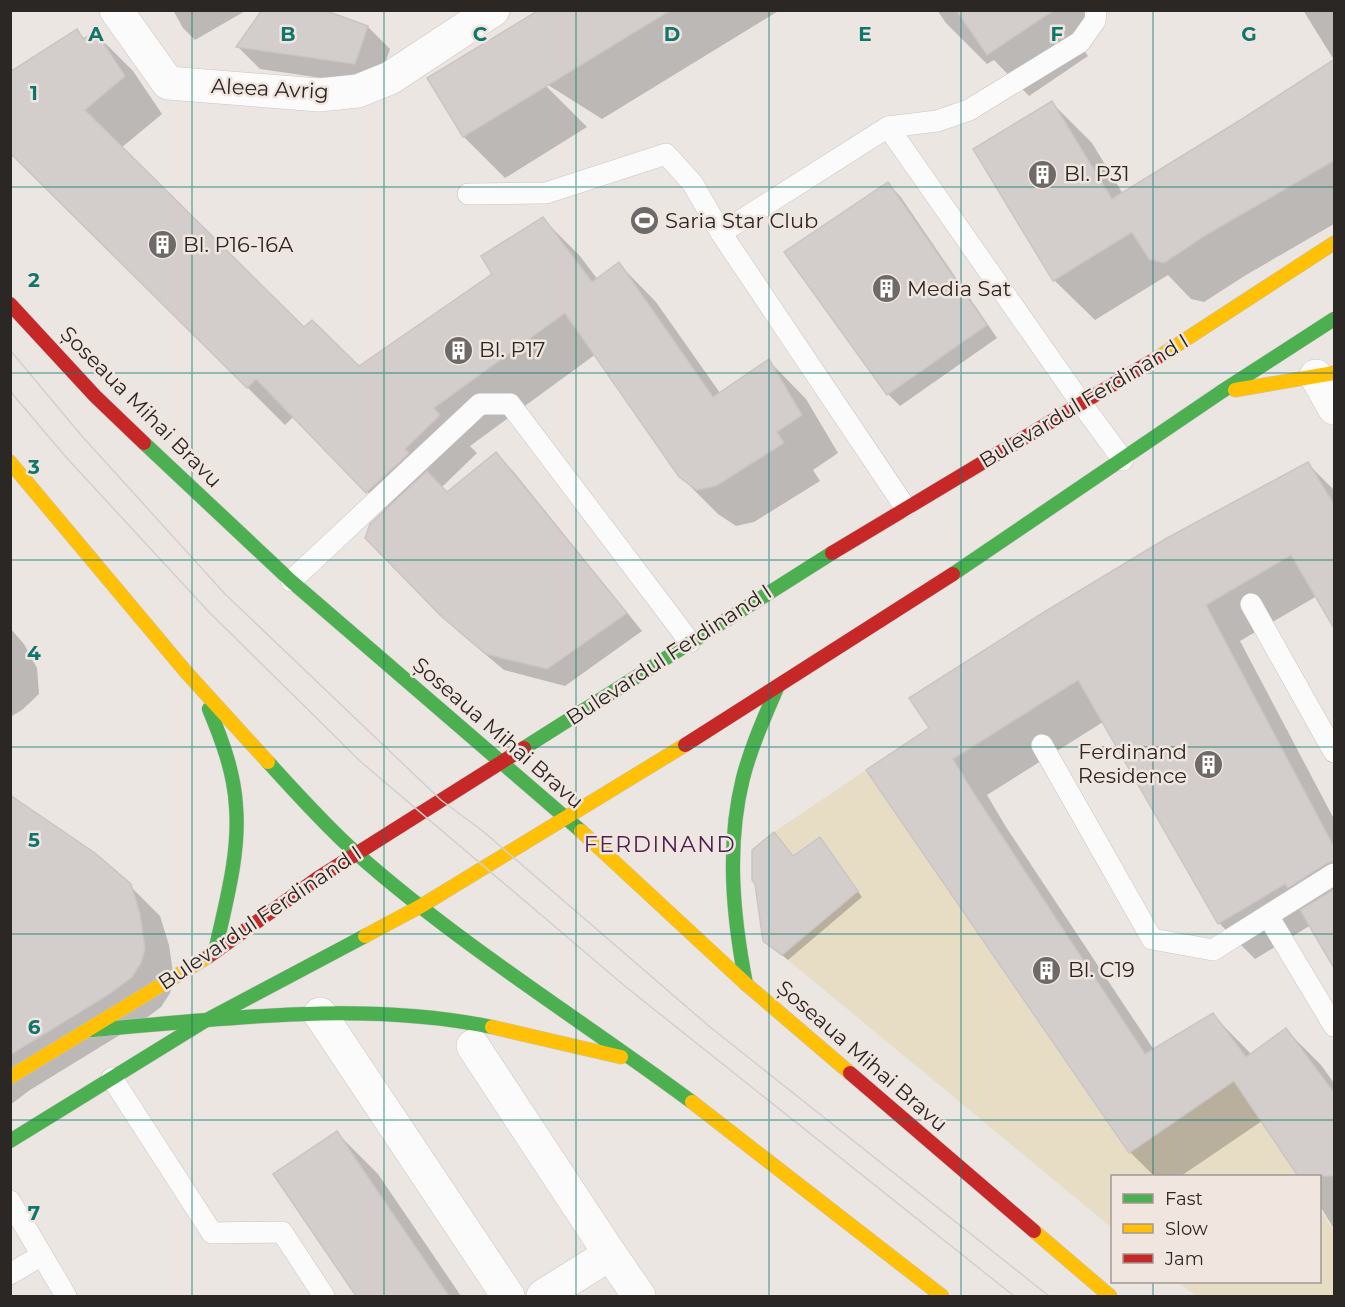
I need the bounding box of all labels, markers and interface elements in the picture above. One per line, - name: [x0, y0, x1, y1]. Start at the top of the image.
- text: A: [87, 22, 104, 46]
- text: B: [280, 22, 296, 46]
- text: C: [473, 22, 488, 46]
- text: D: [664, 22, 680, 46]
- text: E: [858, 22, 872, 46]
- text: F: [1051, 22, 1064, 46]
- text: G: [1241, 22, 1257, 46]
- street label: Aleea Avrig: [211, 73, 330, 104]
- text: 1: [30, 81, 38, 105]
- building icon: Bl. P31: [1027, 158, 1059, 190]
- place label: Bl. P31: [1064, 161, 1130, 186]
- sports icon: Saria Star Club: [628, 205, 660, 237]
- place label: Saria Star Club: [665, 208, 818, 233]
- building icon: Bl. P16-16A: [146, 229, 178, 261]
- place label: Bl. P16-16A: [183, 232, 294, 257]
- text: 2: [28, 268, 40, 292]
- building icon: Media Sat: [870, 273, 902, 305]
- place label: Media Sat: [907, 276, 1011, 301]
- street label: Șoseaua Mihai Bravu: [55, 321, 227, 493]
- street label: Bulevardul Ferdinand I: [975, 328, 1193, 473]
- building icon: Bl. P17: [442, 334, 474, 366]
- place label: Bl. P17: [479, 337, 545, 362]
- text: 3: [27, 455, 40, 479]
- street label: Bulevardul Ferdinand I: [561, 579, 776, 730]
- text: 4: [27, 641, 41, 665]
- street label: Șoseaua Mihai Bravu: [407, 652, 589, 814]
- place label: Ferdinand Residence: [1078, 739, 1187, 788]
- building icon: Ferdinand Residence: [1192, 748, 1224, 780]
- text: 5: [28, 828, 40, 852]
- district label: FERDINAND: [584, 831, 736, 858]
- street label: Bulevardul Ferdinand I: [153, 840, 366, 995]
- building icon: Bl. C19: [1031, 954, 1063, 986]
- place label: Bl. C19: [1068, 957, 1135, 982]
- street label: Șoseaua Mihai Bravu: [771, 975, 953, 1137]
- text: 6: [28, 1015, 41, 1039]
- legend: [1111, 1175, 1321, 1283]
- text: Fast: [1165, 1188, 1203, 1210]
- text: 7: [28, 1201, 40, 1225]
- text: Slow: [1165, 1218, 1208, 1240]
- text: Jam: [1164, 1248, 1204, 1270]

